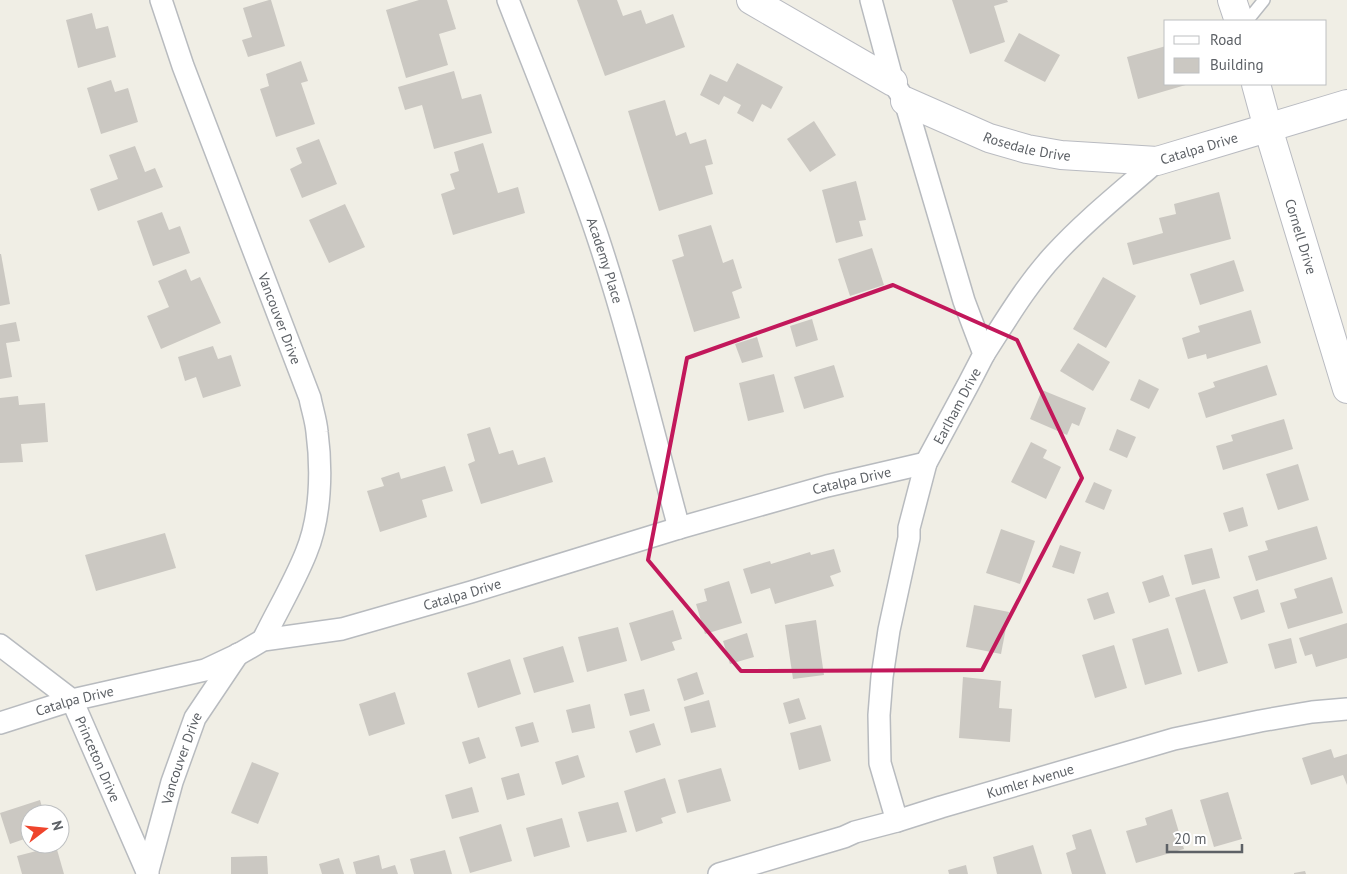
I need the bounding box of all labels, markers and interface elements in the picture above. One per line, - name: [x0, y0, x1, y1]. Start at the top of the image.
- legend: [1164, 20, 1327, 85]
- text: Road: [1210, 30, 1242, 49]
- text: Building: [1210, 55, 1264, 74]
- street label: Rosedale Drive: [980, 128, 1071, 165]
- street label: Catalpa Drive: [1158, 128, 1240, 169]
- street label: Cornell Drive: [1281, 197, 1321, 276]
- street label: Academy Place: [583, 215, 627, 306]
- street label: Vancouver Drive: [254, 269, 305, 367]
- street label: Earlham Drive: [929, 365, 985, 447]
- street label: Catalpa Drive: [810, 462, 893, 499]
- street label: Catalpa Drive: [421, 574, 503, 614]
- street label: Catalpa Drive: [33, 682, 115, 720]
- street label: Vancouver Drive: [157, 708, 206, 807]
- street label: Princeton Drive: [71, 713, 124, 805]
- street label: Kumler Avenue: [984, 760, 1076, 802]
- north arrow: [20, 804, 70, 854]
- text: N: [48, 819, 67, 832]
- scale bar: [1167, 822, 1242, 854]
- text: 20 m: [1174, 829, 1207, 848]

